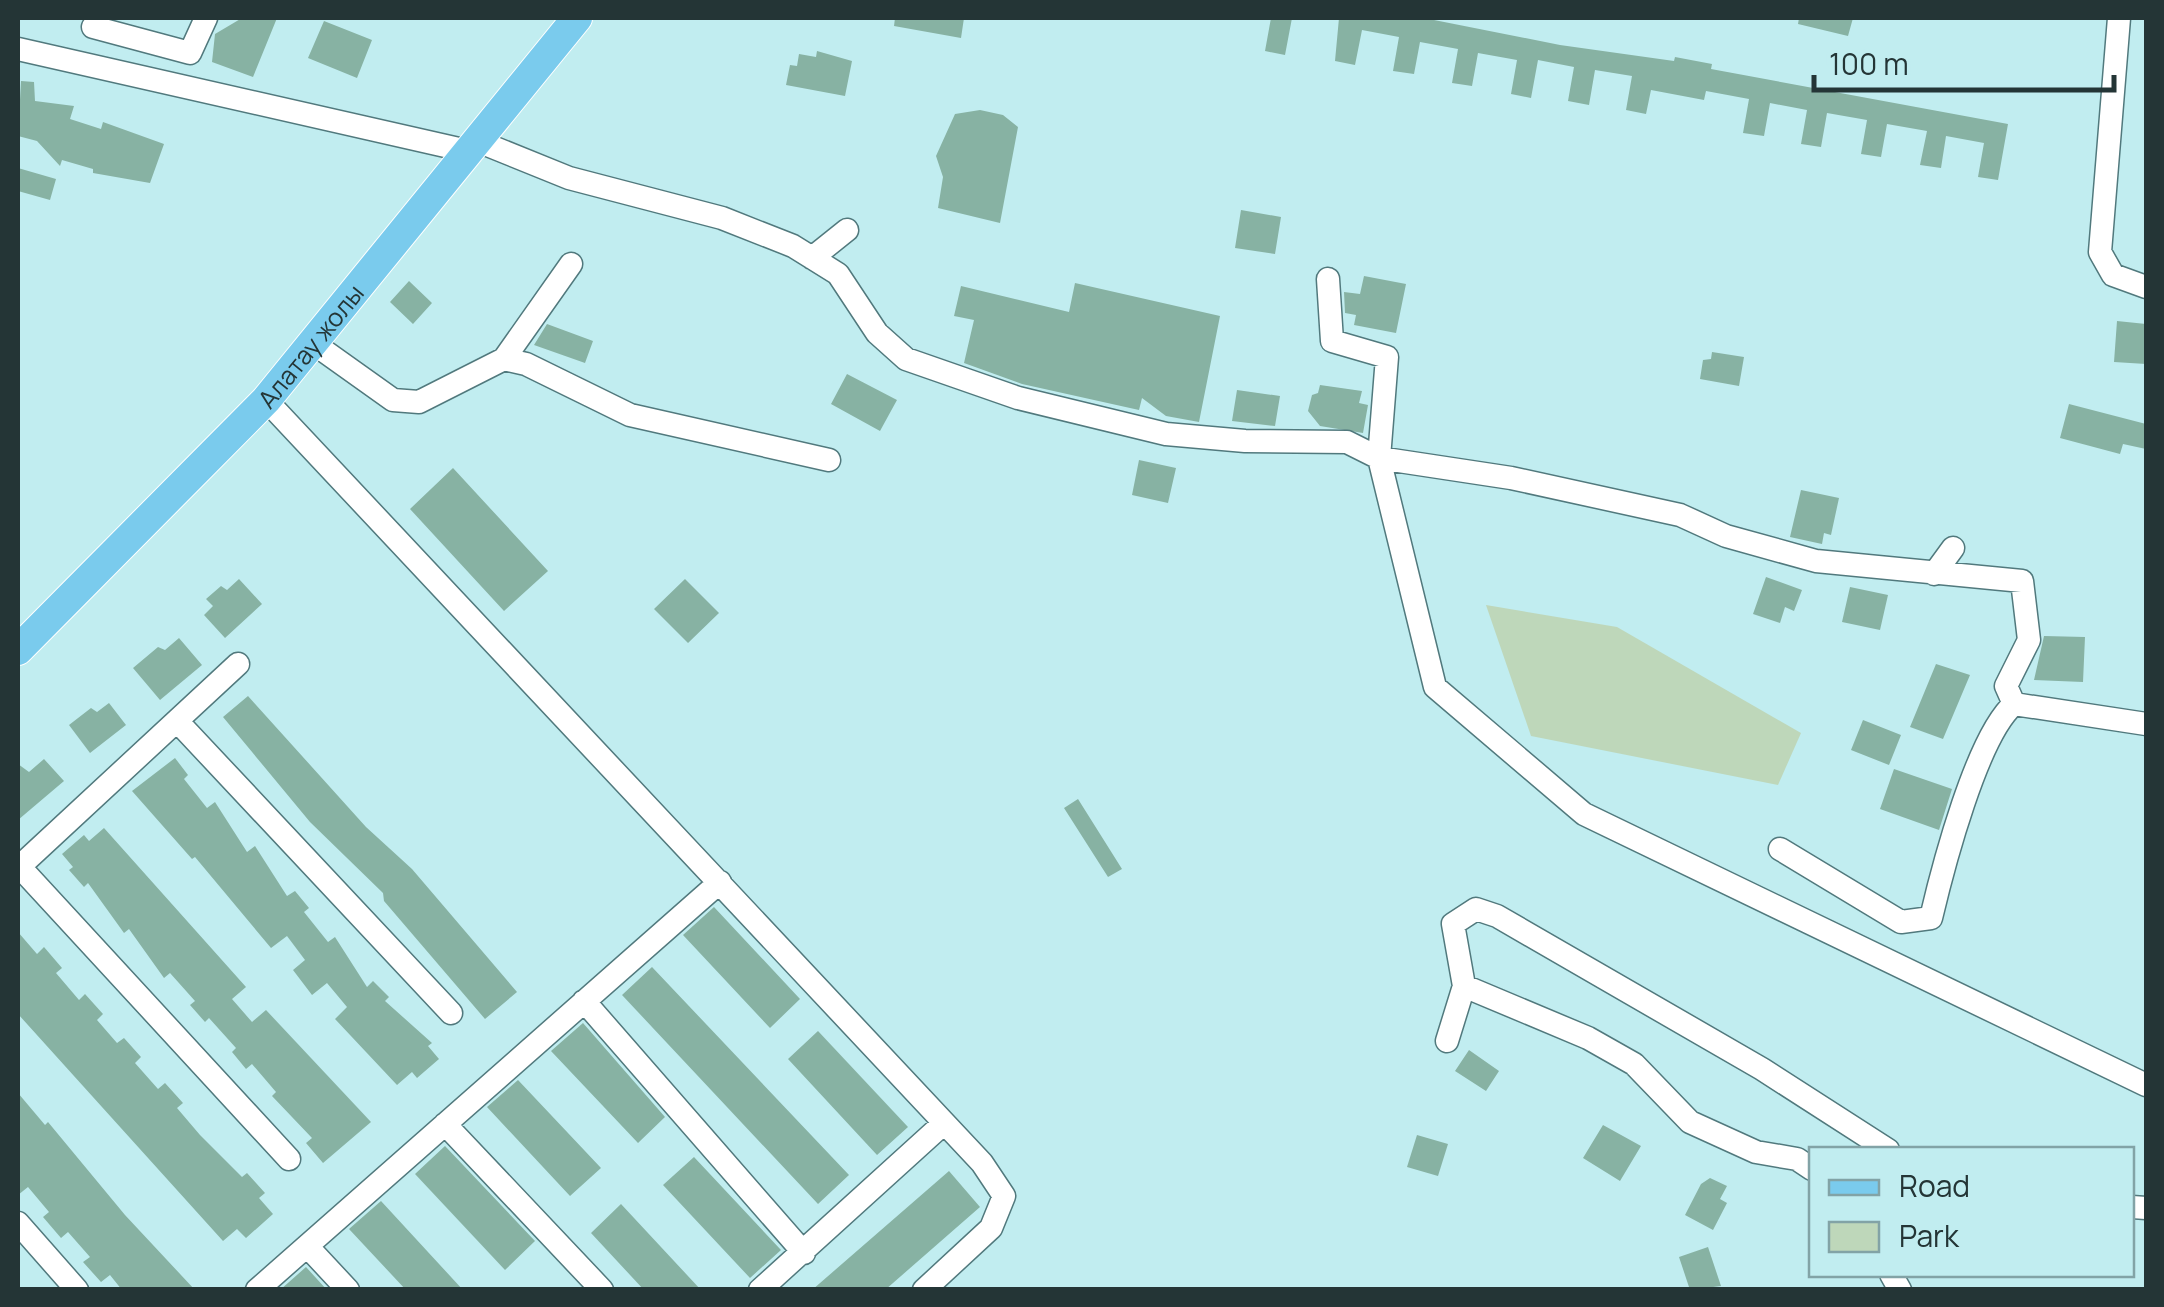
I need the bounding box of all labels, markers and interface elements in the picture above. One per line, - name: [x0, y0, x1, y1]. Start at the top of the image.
- scale bar: [1814, 30, 2114, 92]
- text: 100 m: [1829, 43, 1909, 84]
- street label: Алатау жолы: [249, 276, 371, 415]
- legend: [1809, 1147, 2134, 1277]
- text: Road: [1899, 1165, 1970, 1206]
- text: Park: [1899, 1215, 1960, 1256]

